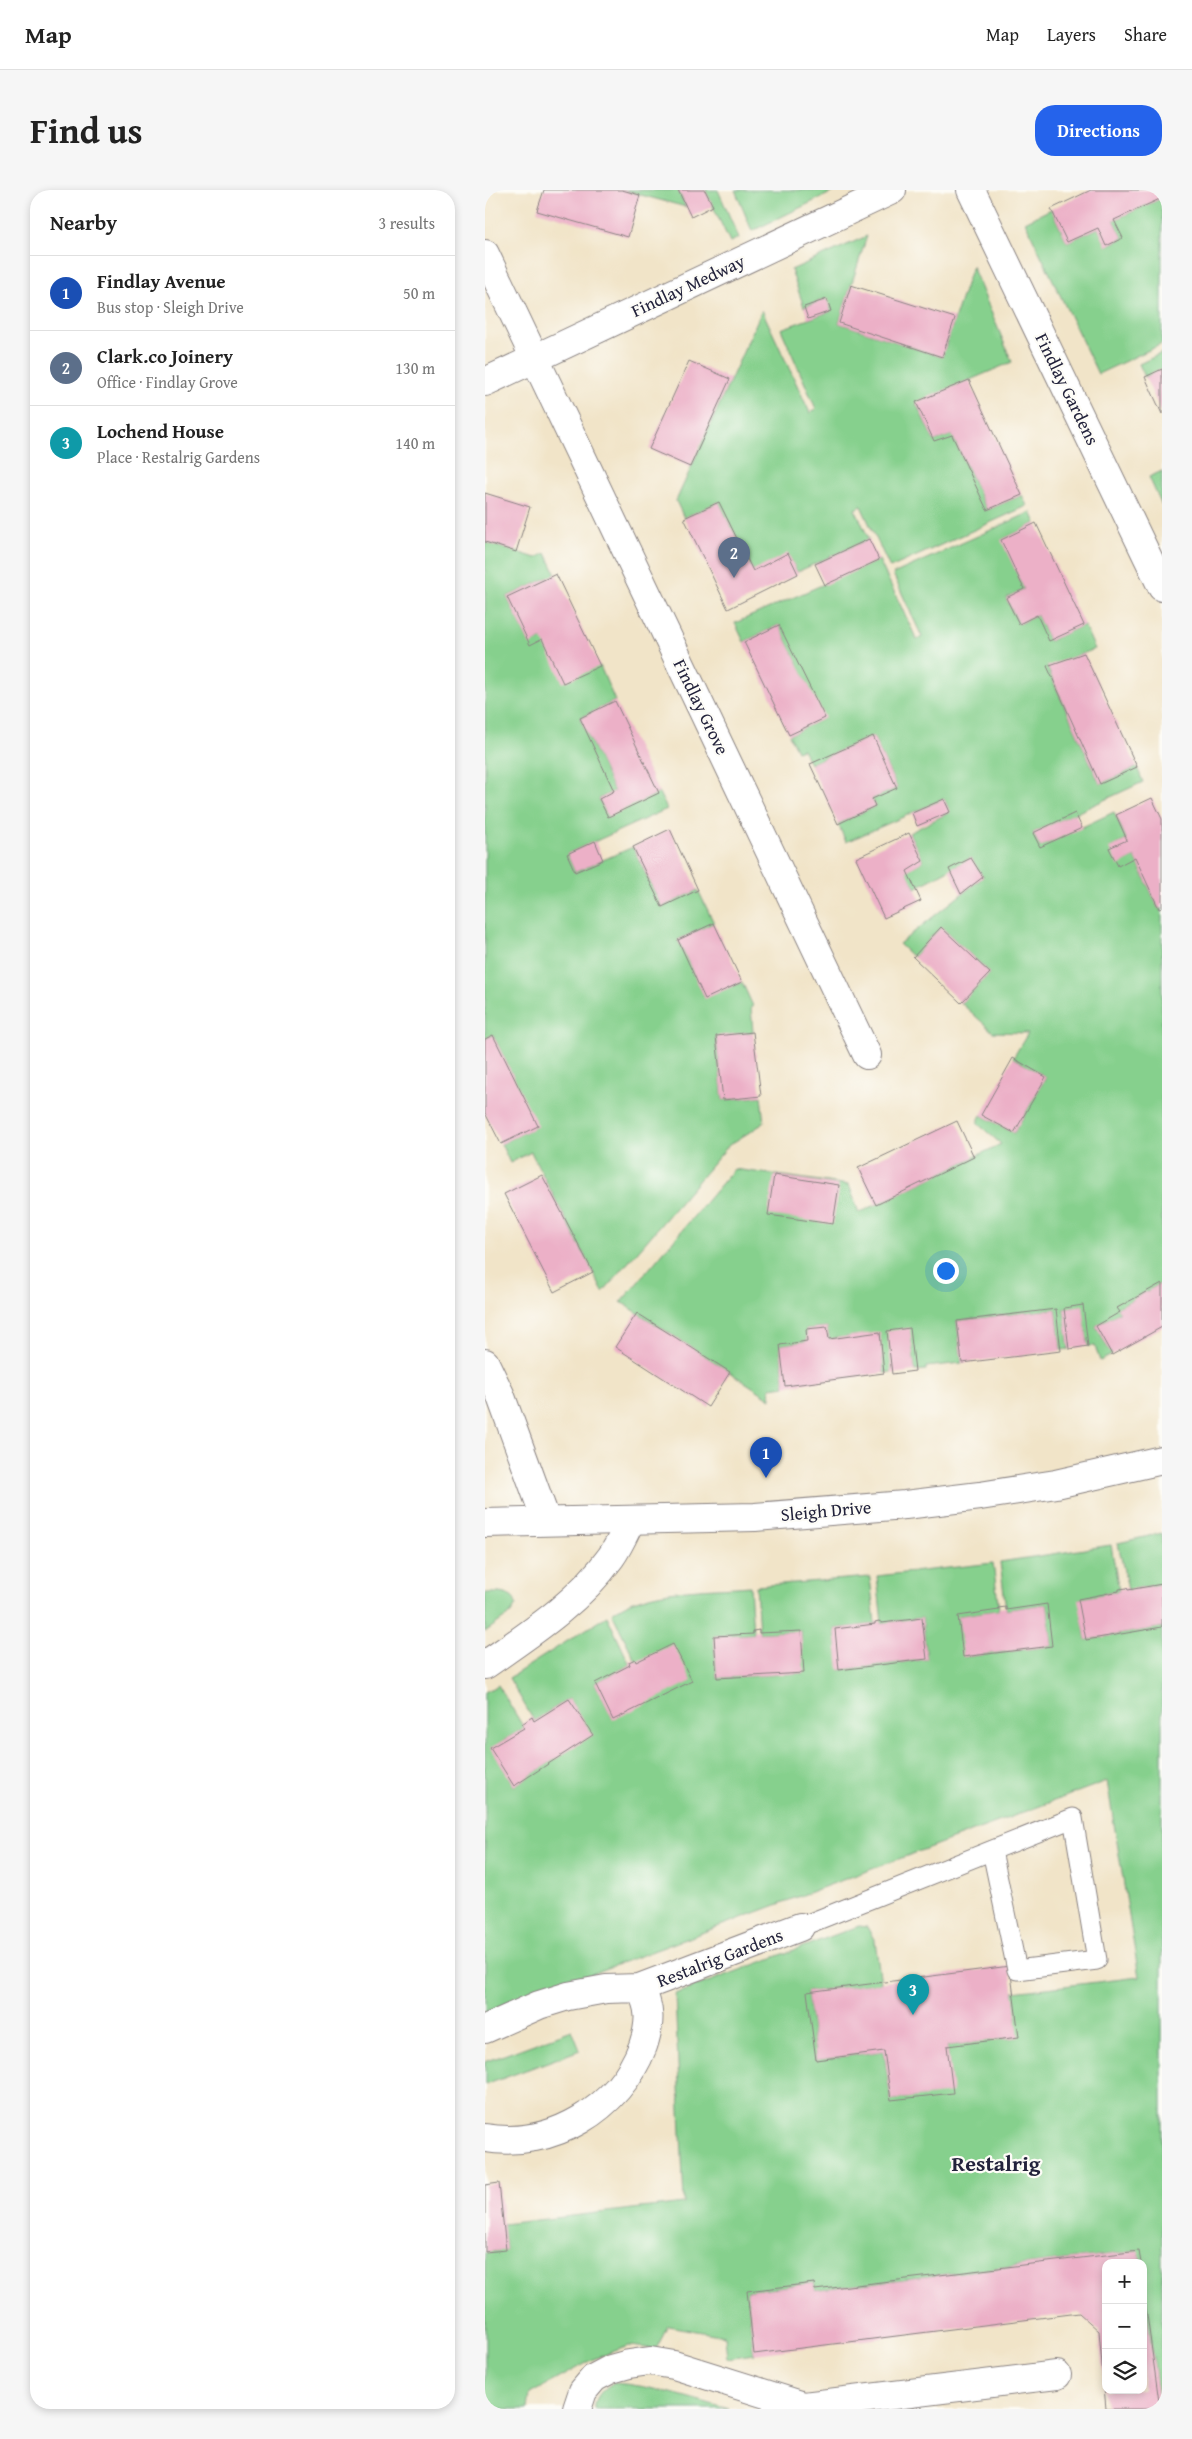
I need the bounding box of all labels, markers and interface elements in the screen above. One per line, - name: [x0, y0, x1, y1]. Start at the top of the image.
- text: Map: [25, 17, 72, 52]
- text: Map: [986, 21, 1019, 48]
- text: Layers: [1047, 21, 1096, 48]
- text: Share: [1124, 21, 1167, 48]
- text: Find us: [30, 105, 143, 156]
- button: Directions: [1035, 105, 1162, 156]
- text: Nearby: [50, 207, 117, 238]
- text: 3 results: [378, 211, 435, 235]
- street label: Findlay Medway: [626, 247, 749, 324]
- text: Findlay Avenue: [97, 267, 226, 295]
- text: 1: [62, 281, 70, 305]
- text: 50 m: [403, 281, 435, 305]
- text: Bus stop · Sleigh Drive: [97, 295, 244, 319]
- street label: Findlay Gardens: [1029, 328, 1106, 449]
- text: Clark.co Joinery: [97, 342, 233, 370]
- text: 2: [62, 356, 70, 380]
- text: 130 m: [395, 356, 435, 380]
- text: Office · Findlay Grove: [97, 370, 238, 394]
- text: Lochend House: [97, 417, 224, 445]
- text: 3: [62, 431, 70, 455]
- text: 140 m: [395, 431, 435, 455]
- text: Place · Restalrig Gardens: [97, 445, 260, 469]
- pin: 2: [718, 537, 750, 578]
- street label: Findlay Grove: [667, 654, 736, 759]
- your location: [933, 1258, 959, 1284]
- pin: 1: [750, 1437, 782, 1478]
- street label: Sleigh Drive: [780, 1493, 872, 1528]
- street label: Restalrig Gardens: [653, 1921, 787, 1994]
- pin: 3: [897, 1974, 929, 2015]
- district label: Restalrig: [952, 2147, 1041, 2179]
- map controls: [1102, 2259, 1147, 2394]
- button: +: [1102, 2259, 1147, 2304]
- button: −: [1102, 2304, 1147, 2349]
- button: layers: [1102, 2349, 1147, 2394]

